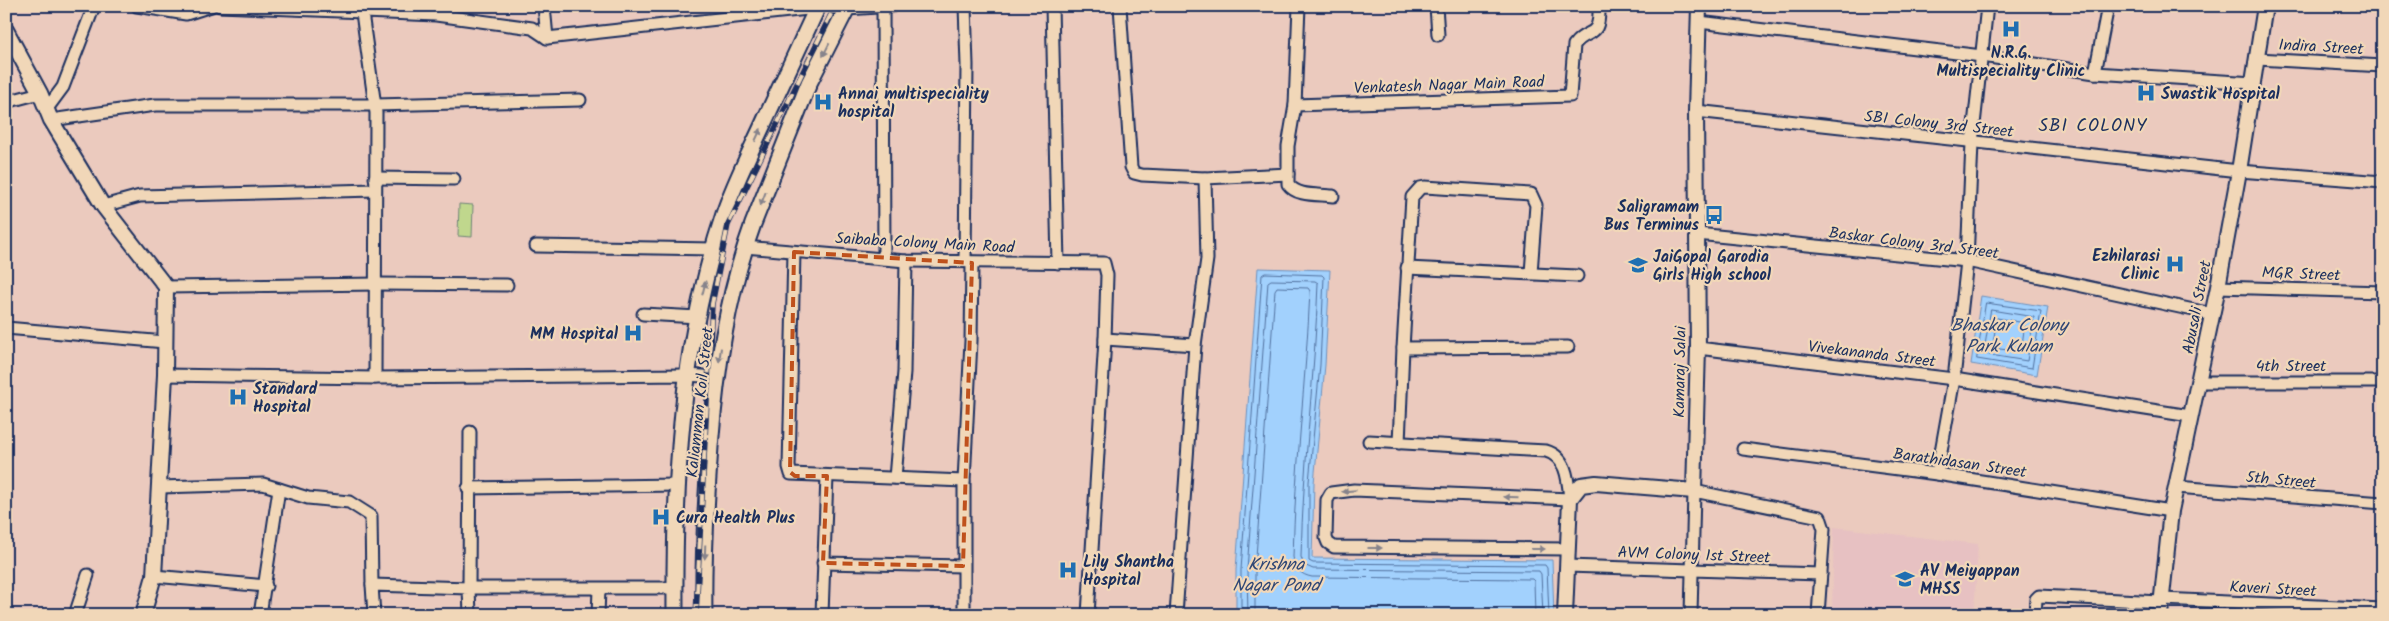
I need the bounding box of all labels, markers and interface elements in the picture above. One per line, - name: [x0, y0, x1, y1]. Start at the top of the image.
- hospital icon: N.R.G. Multispeciality Clinic: [2000, 18, 2022, 40]
- street label: Indira Street: [2278, 33, 2365, 62]
- place label: N.R.G. Multispeciality Clinic: [1937, 41, 2085, 84]
- one-way arrow: [822, 43, 830, 57]
- street label: Venkatesh Nagar Main Road: [1353, 70, 1546, 101]
- place label: Annai multispeciality hospital: [838, 82, 989, 125]
- hospital icon: Swastik Hospital: [2135, 82, 2157, 104]
- place label: Swastik Hospital: [2161, 82, 2281, 107]
- hospital icon: Annai multispeciality hospital: [812, 91, 834, 113]
- street label: SBI Colony 3rd Street: [1863, 104, 2016, 145]
- district label: SBI COLONY: [2038, 112, 2148, 141]
- one-way arrow: [755, 128, 763, 142]
- one-way arrow: [759, 192, 767, 207]
- place label: Saligramam Bus Terminus: [1604, 195, 1700, 238]
- bus stop icon: Saligramam Bus Terminus: [1703, 204, 1725, 226]
- street label: Baskar Colony 3rd Street: [1827, 221, 2001, 266]
- street label: Saibaba Colony Main Road: [835, 226, 1016, 261]
- place label: Ezhilarasi Clinic: [2092, 244, 2161, 287]
- place label: JaiGopal Garodia Girls High school: [1653, 245, 1772, 288]
- hospital icon: Ezhilarasi Clinic: [2164, 253, 2186, 275]
- school or university icon: JaiGopal Garodia Girls High school: [1627, 254, 1649, 276]
- street label: Abusali Street: [2176, 258, 2219, 356]
- street label: MGR Street: [2261, 261, 2342, 288]
- one-way arrow: [700, 281, 708, 296]
- water label: Bhaskar Colony Park Kulam: [1951, 312, 2070, 362]
- place label: MM Hospital: [530, 322, 619, 347]
- hospital icon: MM Hospital: [622, 322, 644, 344]
- street label: Kaliamman Koil Street: [680, 325, 721, 479]
- street label: Kamaraj Salai: [1667, 325, 1694, 418]
- street label: Vivekananda Street: [1807, 334, 1938, 375]
- one-way arrow: [716, 348, 724, 364]
- street label: 4th Street: [2256, 354, 2327, 379]
- place label: Standard Hospital: [253, 377, 318, 420]
- hospital icon: Standard Hospital: [227, 386, 249, 408]
- street label: Barathidasan Street: [1892, 442, 2029, 485]
- street label: 5th Street: [2245, 465, 2318, 496]
- one-way arrow: [1341, 487, 1357, 495]
- one-way arrow: [1503, 492, 1519, 500]
- hospital icon: Cura Health Plus: [650, 506, 672, 528]
- place label: Cura Health Plus: [676, 506, 796, 531]
- street label: AVM Colony 1st Street: [1617, 540, 1772, 571]
- one-way arrow: [701, 544, 709, 560]
- one-way arrow: [1368, 544, 1384, 552]
- one-way arrow: [1530, 545, 1546, 553]
- place label: Lily Shantha Hospital: [1083, 550, 1174, 593]
- water label: Krishna Nagar Pond: [1232, 551, 1324, 601]
- hospital icon: Lily Shantha Hospital: [1057, 559, 1079, 581]
- place label: AV Meiyappan MHSS: [1920, 559, 2020, 602]
- school or university icon: AV Meiyappan MHSS: [1894, 568, 1916, 590]
- street label: Kaveri Street: [2229, 575, 2318, 604]

